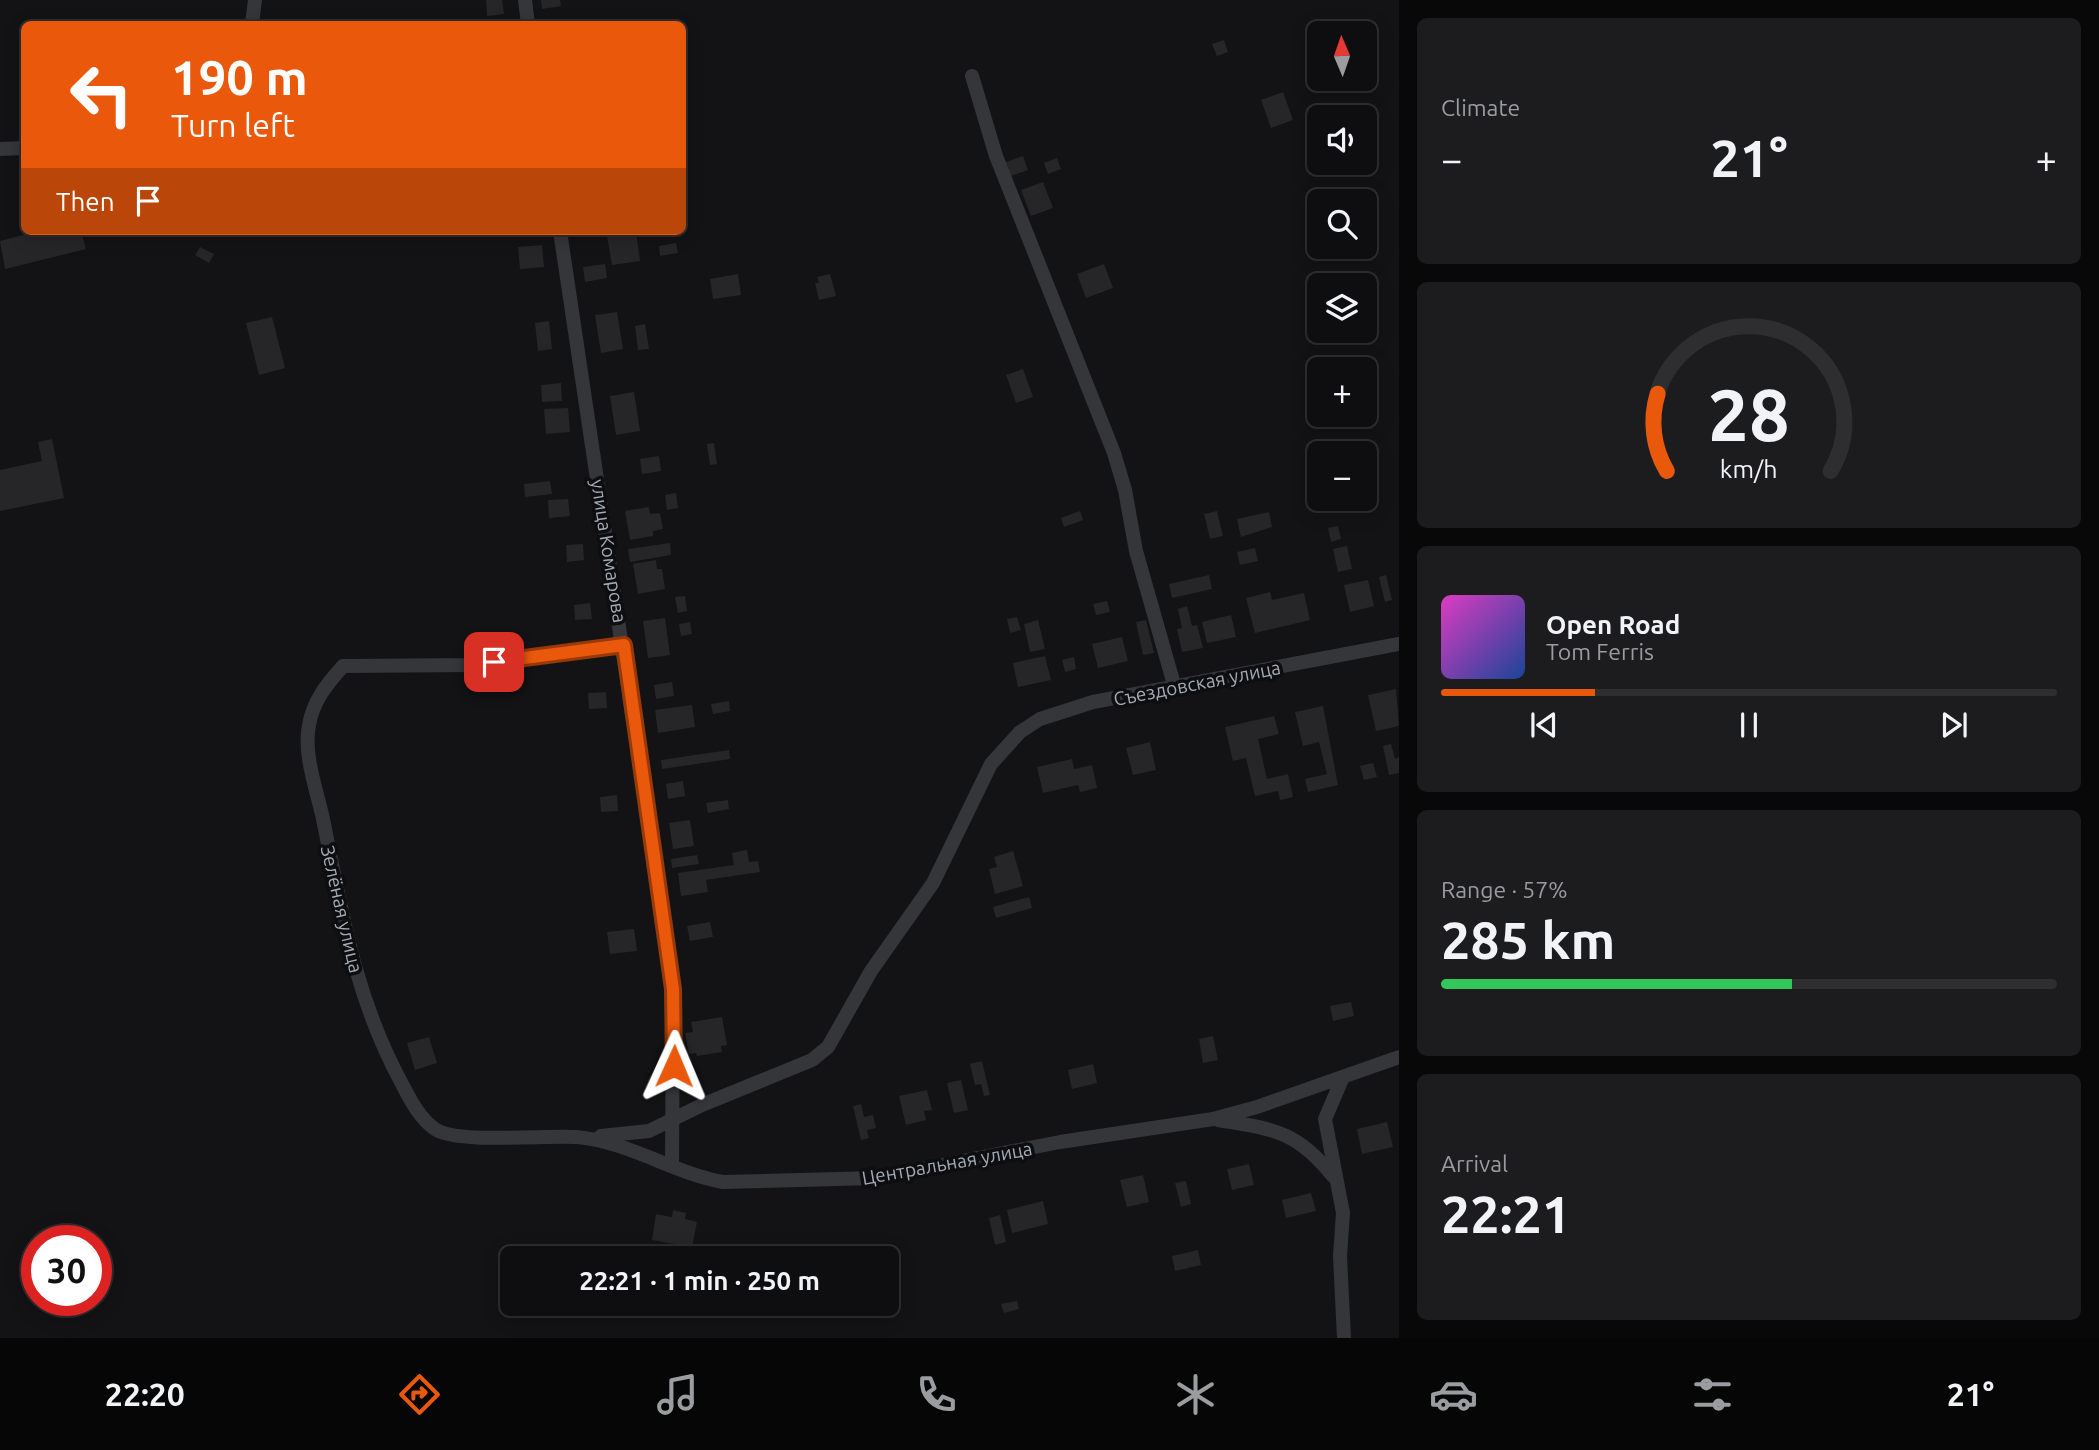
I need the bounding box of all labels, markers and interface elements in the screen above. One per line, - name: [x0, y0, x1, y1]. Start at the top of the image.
- north arrow: [1307, 21, 1377, 91]
- map controls: [1307, 21, 1377, 511]
- icon: left: [56, 49, 147, 140]
- text: 190 m: [171, 49, 308, 104]
- text: Climate: [1441, 95, 1520, 120]
- button: sound: [1307, 105, 1377, 175]
- text: Turn left: [171, 107, 295, 143]
- text: 21°: [1710, 129, 1788, 187]
- text: −: [1441, 138, 1462, 180]
- text: +: [2036, 138, 2057, 180]
- icon: arrive: [129, 182, 167, 220]
- text: Then: [56, 187, 115, 216]
- button: search: [1307, 189, 1377, 259]
- button: layers: [1307, 273, 1377, 343]
- button: +: [1307, 357, 1377, 427]
- text: 28: [1708, 373, 1790, 455]
- button: −: [1307, 441, 1377, 511]
- text: km/h: [1720, 455, 1778, 483]
- street label: улица Комарова: [587, 478, 631, 624]
- text: Open Road: [1546, 610, 1680, 639]
- pin: [464, 632, 524, 692]
- text: Tom Ferris: [1546, 639, 1654, 664]
- icon: arrive: [475, 643, 513, 681]
- street label: Съездовская улица: [1112, 656, 1282, 710]
- icon: previous: [1525, 706, 1563, 744]
- icon: pause: [1730, 706, 1768, 744]
- icon: next: [1935, 706, 1973, 744]
- street label: Зелёная улица: [317, 843, 367, 975]
- text: Range · 57%: [1441, 877, 1568, 902]
- text: 285 km: [1441, 911, 1615, 969]
- position arrow: [637, 1029, 711, 1103]
- street label: Центральная улица: [860, 1137, 1034, 1189]
- text: Arrival: [1441, 1151, 1508, 1176]
- text: 22:21: [1441, 1185, 1571, 1243]
- speed limit sign: 30: [21, 1225, 112, 1316]
- text: 22:21 · 1 min · 250 m: [579, 1266, 820, 1295]
- icon: directions: [395, 1370, 444, 1419]
- icon: music: [653, 1370, 702, 1419]
- icon: phone: [912, 1370, 961, 1419]
- icon: climate: [1171, 1370, 1220, 1419]
- icon: car: [1429, 1370, 1478, 1419]
- icon: filters: [1688, 1370, 1737, 1419]
- text: 22:20: [105, 1376, 185, 1412]
- text: 21°: [1947, 1376, 1994, 1412]

